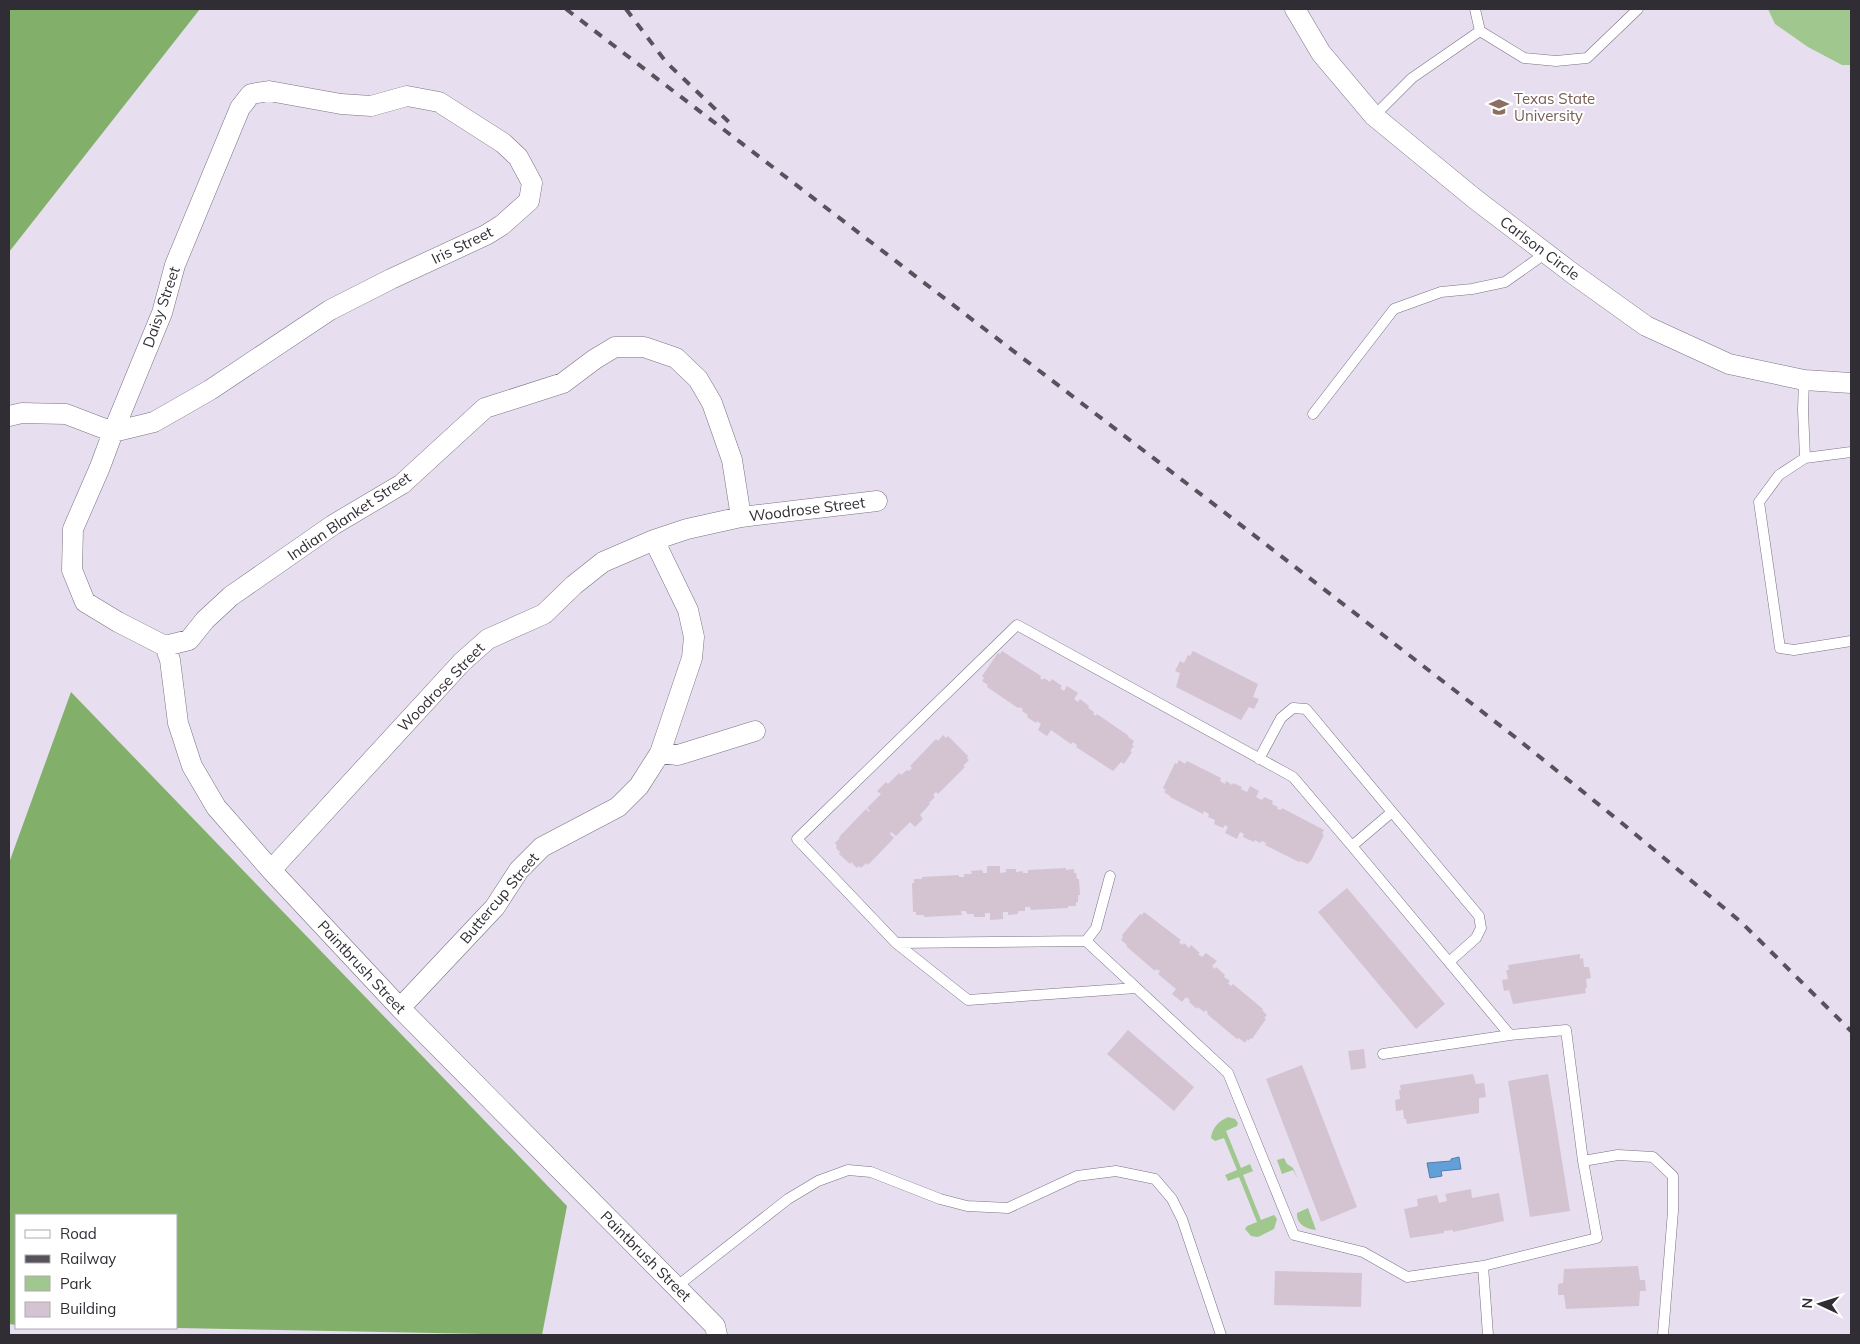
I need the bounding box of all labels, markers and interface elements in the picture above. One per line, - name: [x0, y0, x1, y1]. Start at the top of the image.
- place label: Texas State University: [1514, 89, 1595, 125]
- school or university icon: Texas State University: [1488, 96, 1510, 118]
- street label: Carlson Circle: [1496, 212, 1584, 284]
- street label: Iris Street: [428, 222, 496, 268]
- street label: Daisy Street: [138, 264, 184, 350]
- street label: Indian Blanket Street: [284, 468, 414, 564]
- street label: Woodrose Street: [748, 492, 866, 526]
- street label: Woodrose Street: [394, 638, 488, 736]
- street label: Buttercup Street: [455, 849, 543, 947]
- street label: Paintbrush Street: [314, 916, 410, 1018]
- street label: Paintbrush Street: [597, 1207, 695, 1305]
- legend: [15, 1214, 178, 1329]
- text: Road: [60, 1224, 97, 1243]
- text: Railway: [60, 1249, 116, 1268]
- text: Park: [60, 1274, 92, 1293]
- north arrow: [1795, 1279, 1845, 1329]
- text: N: [1798, 1297, 1816, 1309]
- text: Building: [60, 1299, 116, 1318]

